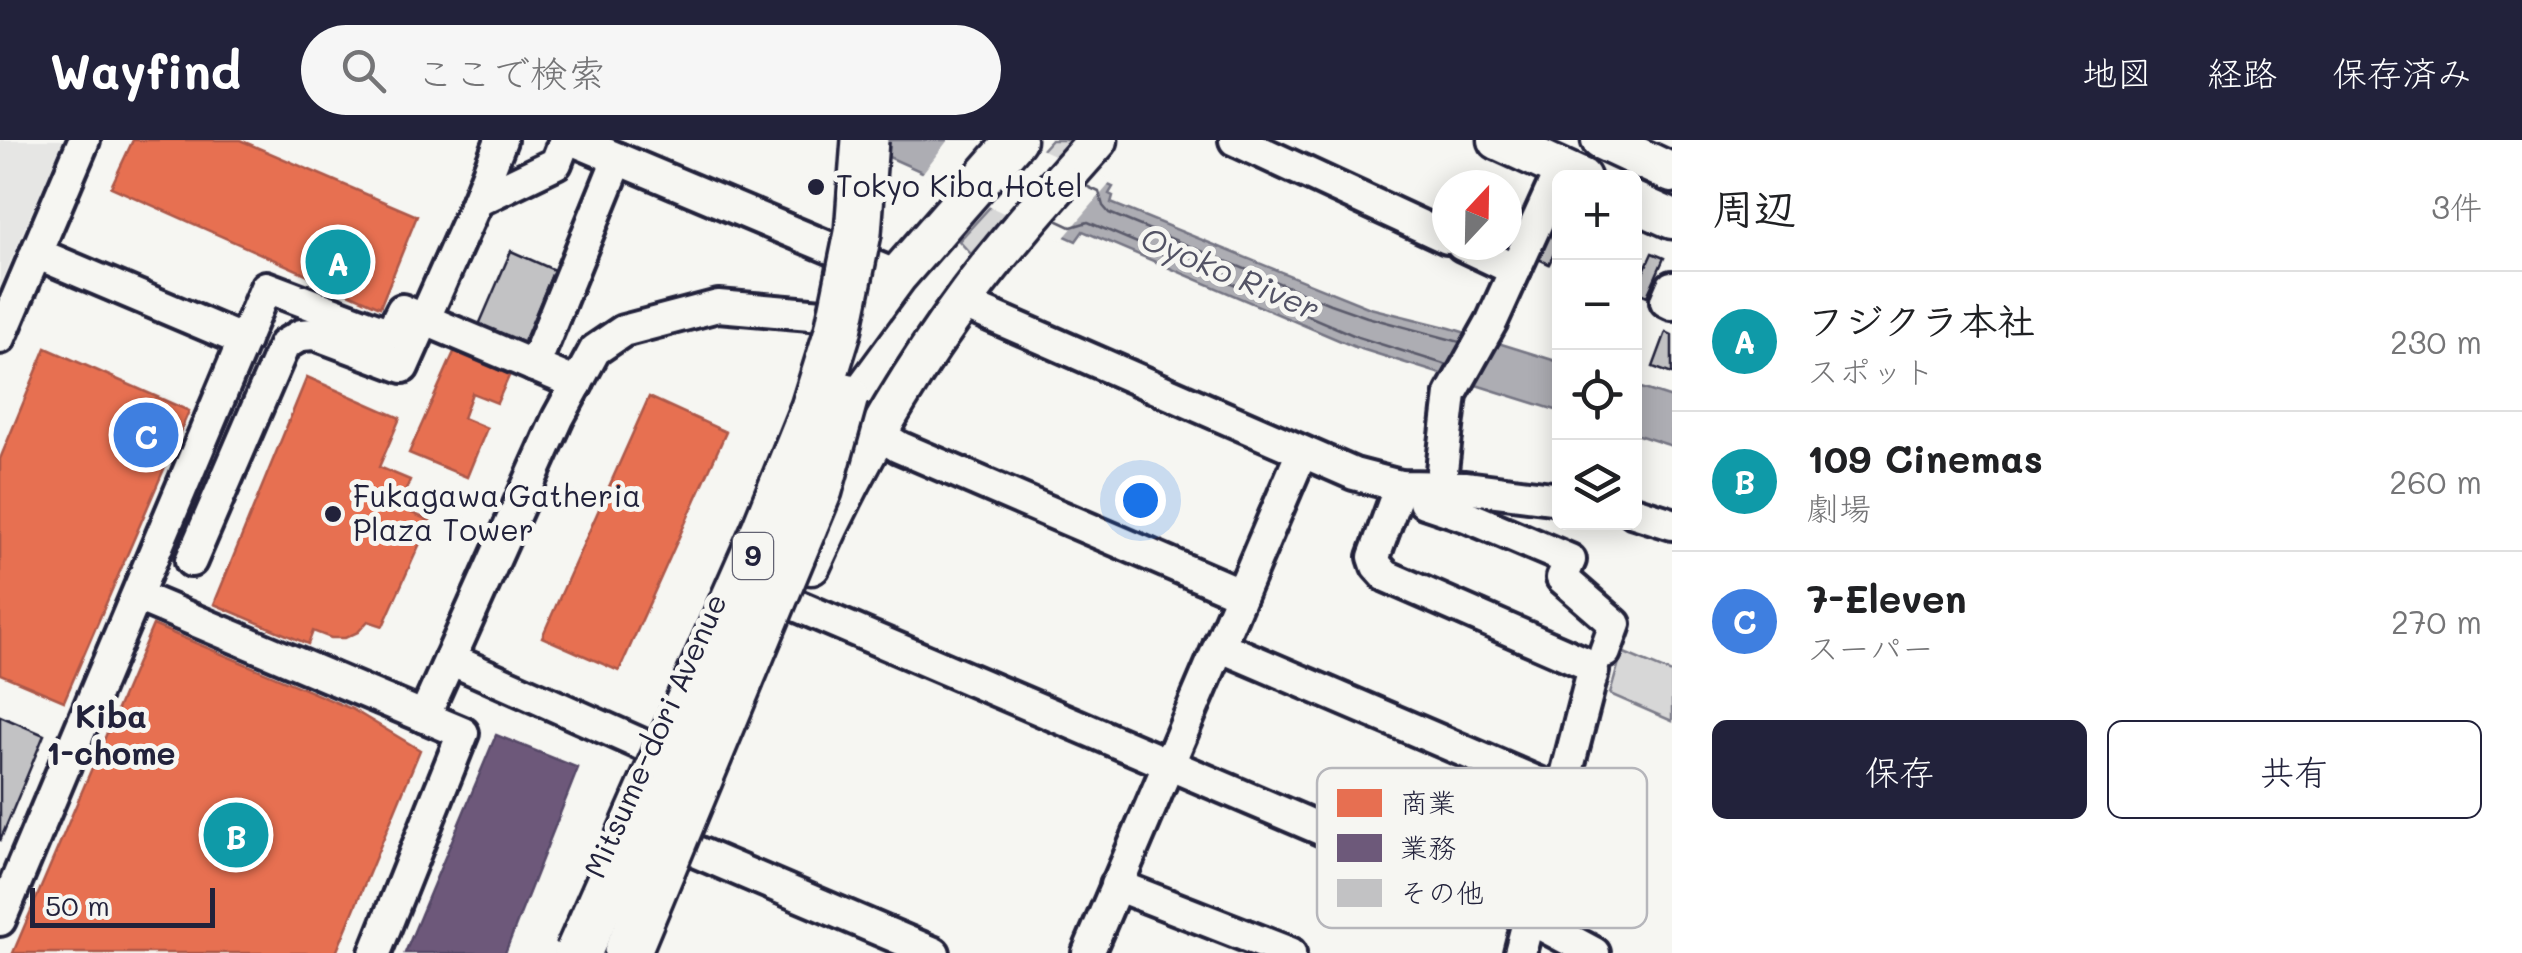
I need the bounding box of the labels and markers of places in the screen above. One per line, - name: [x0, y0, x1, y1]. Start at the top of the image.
- place label: Tokyo Kiba Hotel: [836, 165, 1083, 205]
- marker: Tokyo Kiba Hotel: [805, 176, 827, 198]
- pin: A: [306, 224, 370, 300]
- pin: C: [114, 398, 178, 472]
- place label: Fukagawa Gatheria Plaza Tower: [353, 475, 641, 549]
- marker: Fukagawa Gatheria Plaza Tower: [322, 503, 344, 525]
- pin: B: [204, 798, 268, 872]

